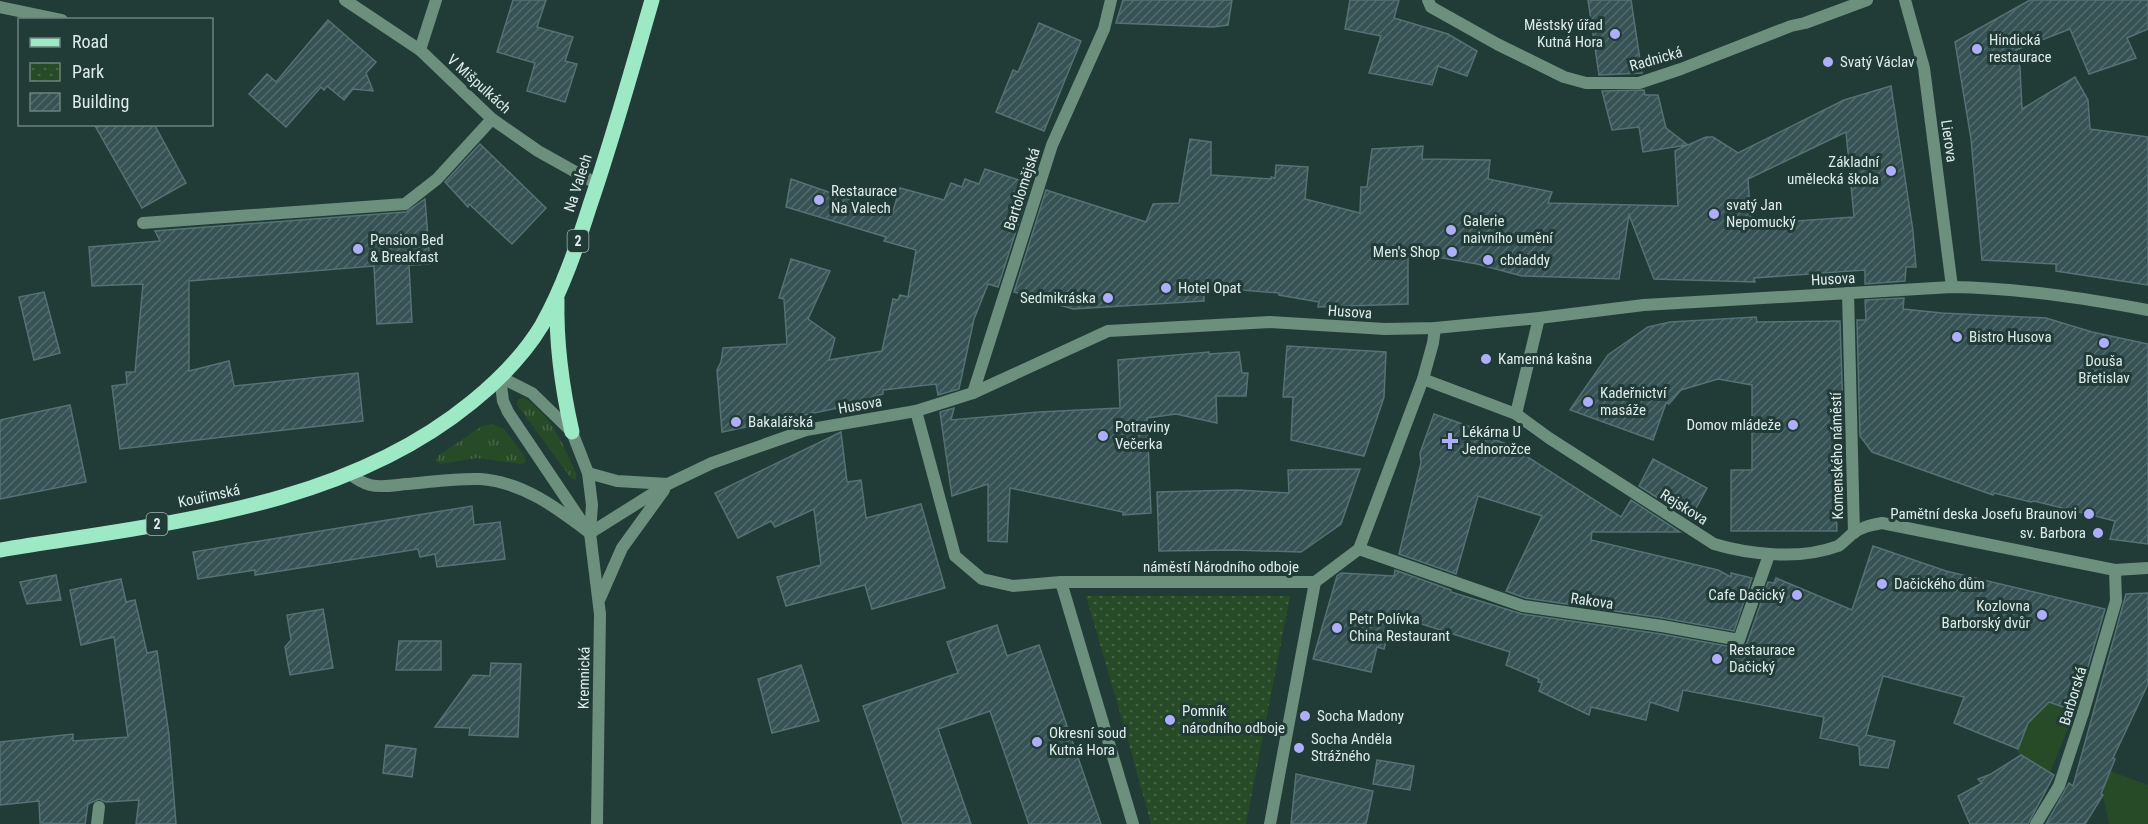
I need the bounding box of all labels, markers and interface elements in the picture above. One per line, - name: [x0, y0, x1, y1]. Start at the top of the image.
- place label: Městský úřad Kutná Hora: [1524, 16, 1603, 51]
- legend: [18, 18, 213, 126]
- marker: Městský úřad Kutná Hora: [1608, 27, 1622, 41]
- text: Road: [72, 31, 108, 52]
- place label: Hindická restaurace: [1989, 31, 2052, 66]
- marker: Hindická restaurace: [1970, 42, 1984, 56]
- street label: Radnická: [1627, 43, 1685, 75]
- street label: V Mišpulkách: [443, 51, 515, 117]
- place label: Svatý Václav: [1840, 53, 1915, 71]
- marker: Svatý Václav: [1821, 55, 1835, 69]
- text: Park: [72, 61, 104, 82]
- text: Building: [72, 91, 129, 112]
- street label: Lierova: [1937, 118, 1961, 164]
- street label: Bartolomějská: [1000, 146, 1044, 232]
- street label: Na Valech: [560, 152, 596, 214]
- place label: Základní umělecká škola: [1787, 153, 1880, 188]
- marker: Základní umělecká škola: [1884, 164, 1898, 178]
- place label: Restaurace Na Valech: [831, 182, 897, 217]
- marker: Restaurace Na Valech: [812, 193, 826, 207]
- place label: svatý Jan Nepomucký: [1726, 196, 1796, 231]
- marker: svatý Jan Nepomucký: [1707, 207, 1721, 221]
- place label: Galerie naivního umění: [1463, 212, 1554, 247]
- marker: Galerie naivního umění: [1444, 223, 1458, 237]
- road number: 2: [568, 230, 588, 252]
- place label: Pension Bed & Breakfast: [370, 231, 444, 266]
- marker: Pension Bed & Breakfast: [351, 242, 365, 256]
- place label: Men's Shop: [1373, 243, 1440, 261]
- marker: Men's Shop: [1445, 245, 1459, 259]
- place label: cbdaddy: [1500, 251, 1550, 269]
- marker: cbdaddy: [1481, 253, 1495, 267]
- street label: Husova: [1810, 269, 1856, 289]
- place label: Hotel Opat: [1178, 279, 1241, 297]
- marker: Hotel Opat: [1159, 281, 1173, 295]
- place label: Sedmikráska: [1020, 289, 1096, 307]
- marker: Sedmikráska: [1101, 291, 1115, 305]
- street label: Husova: [1327, 301, 1373, 323]
- place label: Bistro Husova: [1969, 328, 2052, 346]
- marker: Bistro Husova: [1950, 330, 1964, 344]
- marker: Douša Břetislav: [2097, 336, 2111, 350]
- place label: Kamenná kašna: [1498, 350, 1592, 368]
- marker: Kamenná kašna: [1479, 352, 1493, 366]
- place label: Douša Břetislav: [2078, 352, 2130, 387]
- place label: Kadeřnictví masáže: [1600, 384, 1668, 419]
- street label: Komenského náměstí: [1827, 391, 1847, 520]
- street label: Husova: [837, 392, 883, 418]
- marker: Kadeřnictví masáže: [1581, 395, 1595, 409]
- place label: Bakalářská: [748, 413, 813, 431]
- marker: Bakalářská: [729, 415, 743, 429]
- place label: Domov mládeže: [1686, 416, 1781, 434]
- place label: Potraviny Večerka: [1115, 418, 1170, 453]
- marker: Domov mládeže: [1786, 418, 1800, 432]
- place label: Lékárna U Jednorožce: [1462, 423, 1531, 458]
- marker: Potraviny Večerka: [1096, 429, 1110, 443]
- marker: Lékárna U Jednorožce: [1443, 434, 1457, 448]
- street label: Kouřimská: [176, 481, 242, 511]
- street label: Rejskova: [1657, 485, 1711, 529]
- place label: Pamětní deska Josefu Braunovi: [1890, 505, 2077, 523]
- marker: Pamětní deska Josefu Braunovi: [2082, 507, 2096, 521]
- road number: 2: [146, 513, 168, 535]
- place label: sv. Barbora: [2020, 524, 2086, 542]
- marker: sv. Barbora: [2091, 526, 2105, 540]
- street label: náměstí Národního odboje: [1143, 558, 1299, 576]
- place label: Dačického dům: [1894, 575, 1985, 593]
- marker: Dačického dům: [1875, 577, 1889, 591]
- place label: Cafe Dačický: [1708, 586, 1785, 604]
- marker: Cafe Dačický: [1790, 588, 1804, 602]
- street label: Rakova: [1570, 589, 1614, 613]
- place label: Kozlovna Barborský dvůr: [1942, 597, 2030, 632]
- marker: Kozlovna Barborský dvůr: [2035, 608, 2049, 622]
- place label: Petr Polívka China Restaurant: [1349, 610, 1450, 645]
- marker: Petr Polívka China Restaurant: [1330, 621, 1344, 635]
- place label: Restaurace Dačický: [1729, 641, 1795, 676]
- street label: Kremnická: [574, 647, 594, 709]
- marker: Restaurace Dačický: [1710, 652, 1724, 666]
- street label: Barborská: [2056, 665, 2090, 727]
- place label: Pomník národního odboje: [1182, 702, 1285, 737]
- place label: Socha Madony: [1317, 707, 1404, 725]
- marker: Socha Madony: [1298, 709, 1312, 723]
- marker: Pomník národního odboje: [1163, 713, 1177, 727]
- place label: Okresní soud Kutná Hora: [1049, 724, 1126, 759]
- place label: Socha Anděla Strážného: [1311, 730, 1392, 765]
- marker: Okresní soud Kutná Hora: [1030, 735, 1044, 749]
- marker: Socha Anděla Strážného: [1292, 741, 1306, 755]

